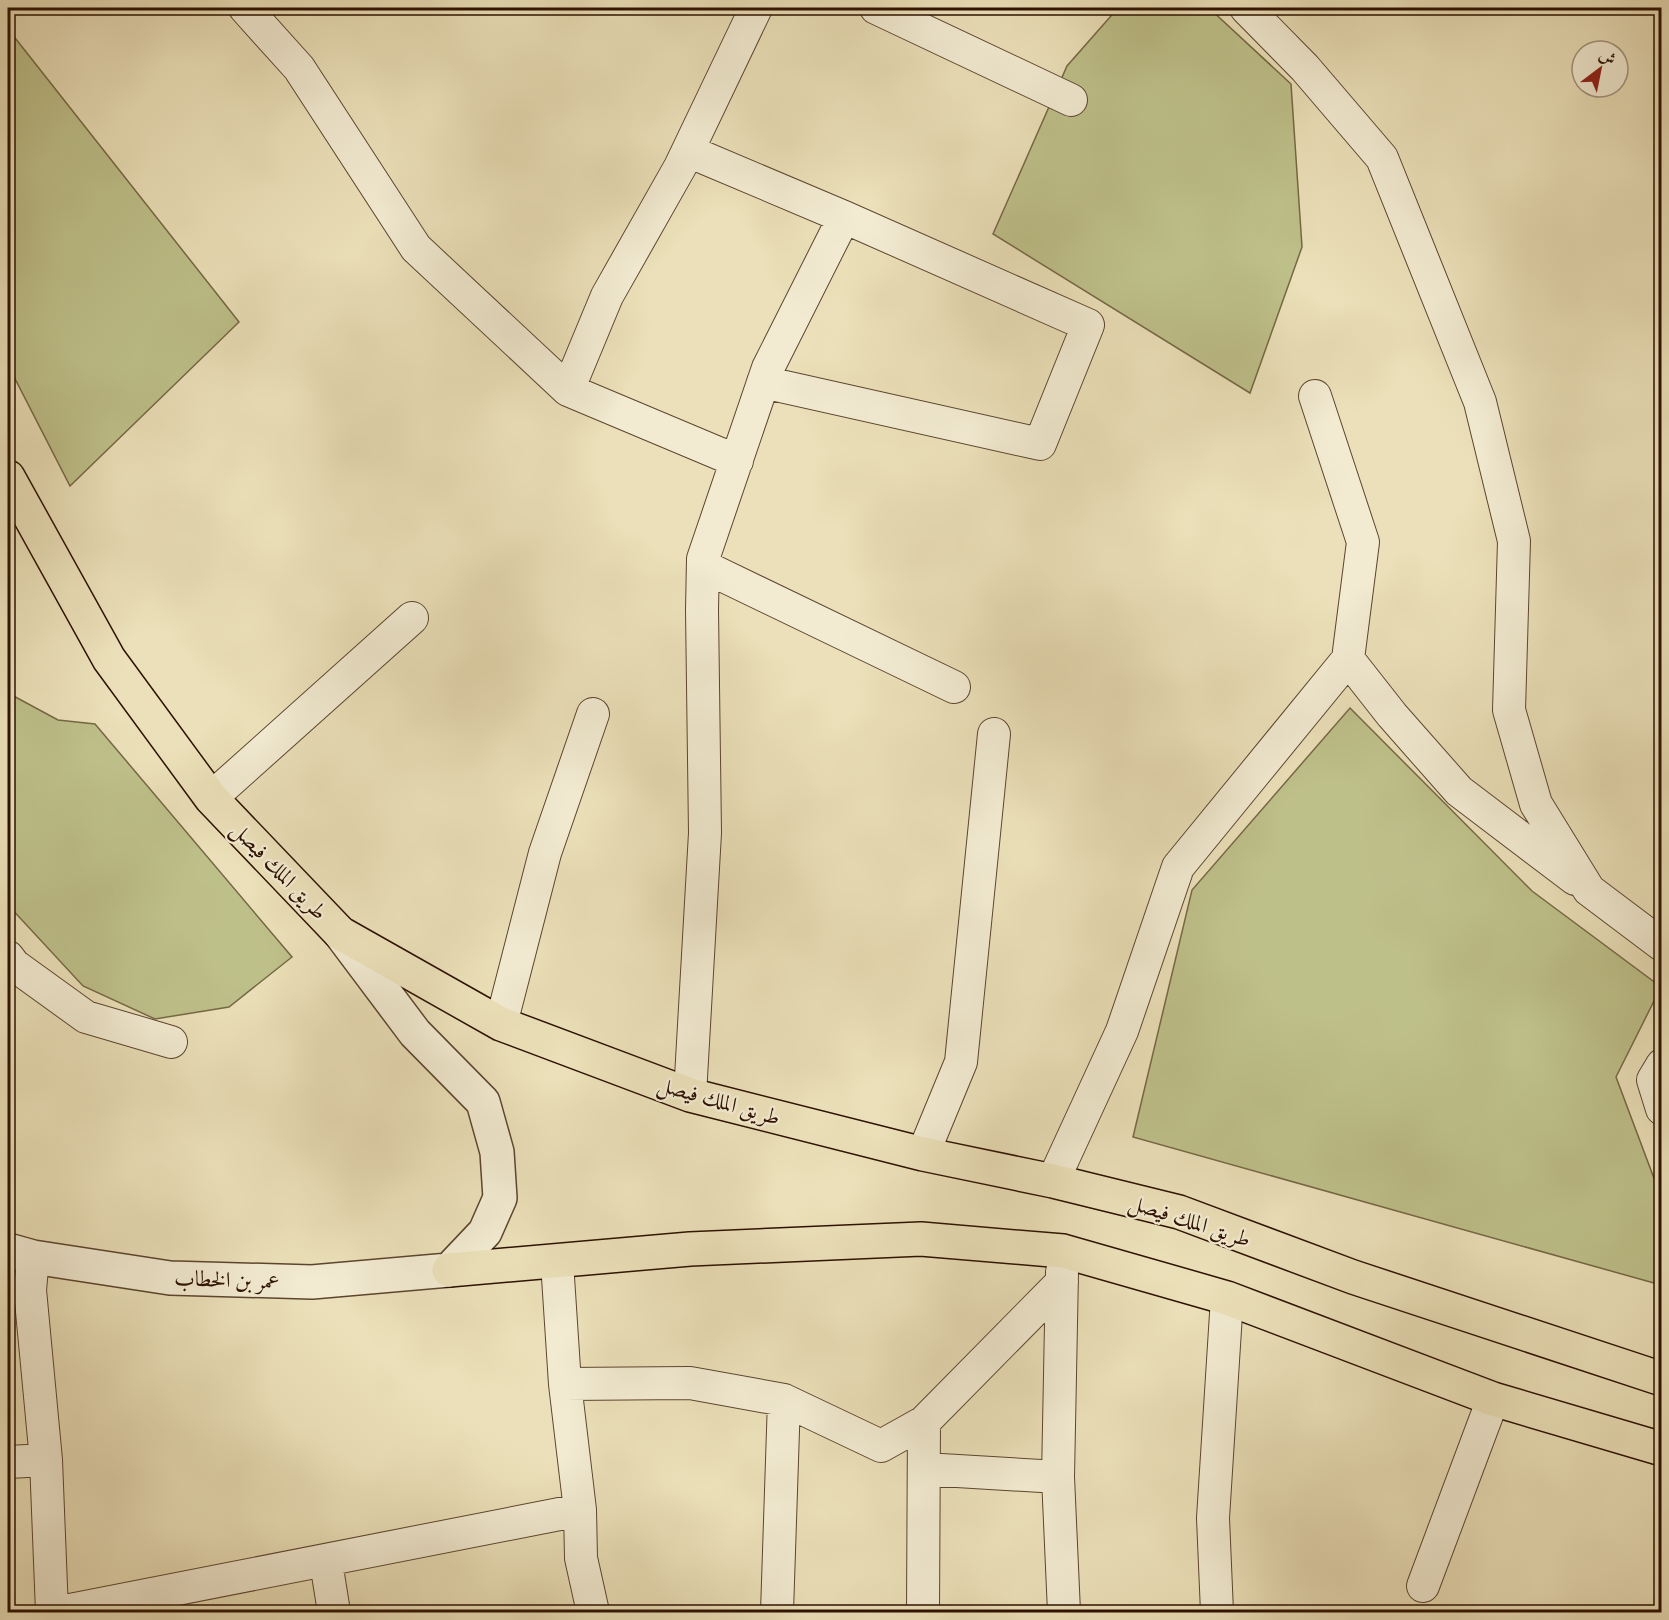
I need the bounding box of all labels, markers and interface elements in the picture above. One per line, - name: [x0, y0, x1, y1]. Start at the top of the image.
- north arrow: [1570, 39, 1630, 99]
- text: ش: [1595, 42, 1621, 71]
- street label: طريق الملك فيصل: [224, 813, 336, 927]
- street label: طريق الملك فيصل: [654, 1067, 784, 1133]
- street label: طريق الملك فيصل: [1125, 1185, 1255, 1255]
- street label: عمر بن الخطاب: [174, 1261, 280, 1297]

